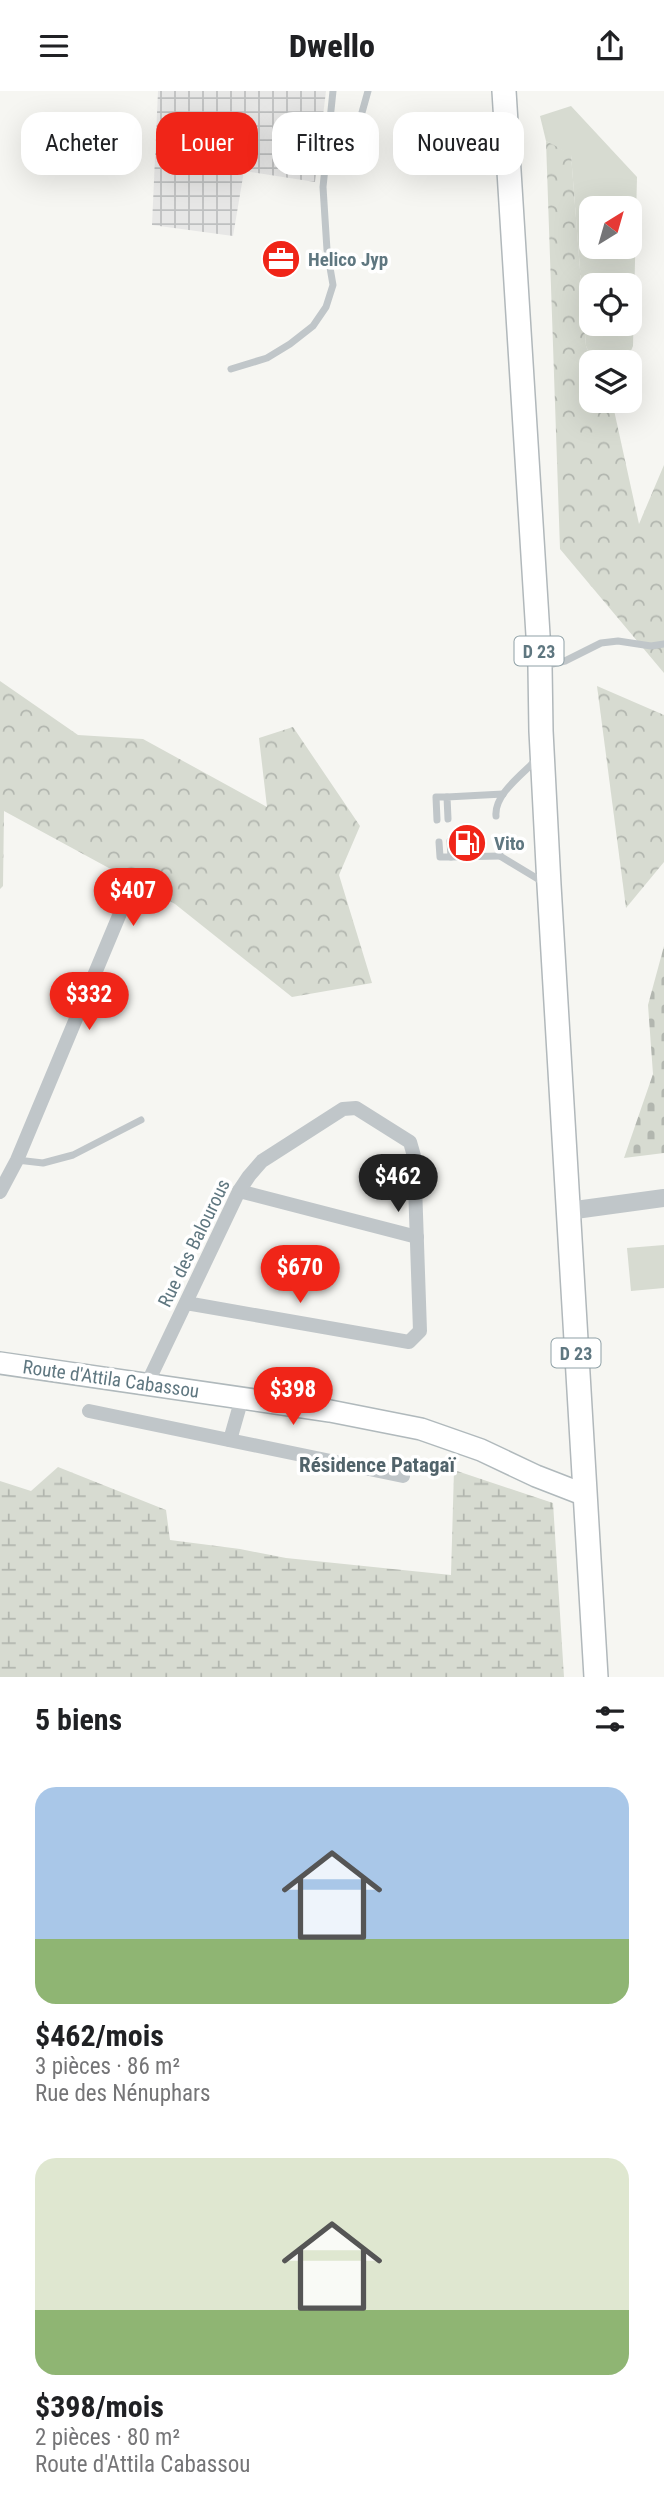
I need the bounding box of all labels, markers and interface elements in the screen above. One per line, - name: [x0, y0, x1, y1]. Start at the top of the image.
- icon: menu: [35, 27, 73, 65]
- text: Dwello: [289, 27, 375, 65]
- icon: share: [591, 27, 629, 65]
- chip: Acheter: [21, 112, 142, 175]
- chip: Louer: [156, 112, 258, 175]
- chip: Filtres: [272, 112, 379, 175]
- chip: Nouveau: [393, 112, 524, 175]
- north arrow: [579, 196, 642, 259]
- map controls: [579, 196, 642, 413]
- office icon: Helico Jyp: [260, 238, 302, 280]
- place label: Helico Jyp: [308, 248, 388, 271]
- button: locate: [579, 273, 642, 336]
- button: layers: [579, 350, 642, 413]
- road number: D 23: [514, 637, 564, 665]
- fuel station icon: Vito: [446, 822, 488, 864]
- place label: Vito: [494, 832, 525, 855]
- pin: $407: [92, 869, 174, 928]
- text: $407: [110, 877, 156, 904]
- pin: $332: [48, 972, 130, 1032]
- text: $332: [66, 981, 112, 1008]
- pin: $462: [357, 1155, 439, 1214]
- text: $462: [375, 1163, 421, 1190]
- street label: Rue des Balourous: [153, 1175, 235, 1311]
- pin: $670: [259, 1245, 341, 1305]
- text: $670: [277, 1254, 323, 1281]
- road number: D 23: [552, 1338, 600, 1367]
- street label: Route d'Attila Cabassou: [21, 1355, 201, 1403]
- pin: $398: [252, 1367, 334, 1427]
- text: $398: [270, 1376, 316, 1403]
- district label: Résidence Patagaï: [299, 1453, 456, 1477]
- icon: filters: [591, 1700, 629, 1738]
- text: 5 biens: [35, 1702, 122, 1737]
- icon: home: [269, 1832, 395, 1958]
- text: $462/mois: [35, 2018, 164, 2053]
- text: 3 pièces · 86 m²: [35, 2053, 180, 2080]
- text: Rue des Nénuphars: [35, 2080, 211, 2107]
- icon: home: [269, 2203, 395, 2329]
- text: $398/mois: [35, 2389, 164, 2424]
- text: 2 pièces · 80 m²: [35, 2424, 180, 2451]
- text: Route d'Attila Cabassou: [35, 2451, 250, 2478]

